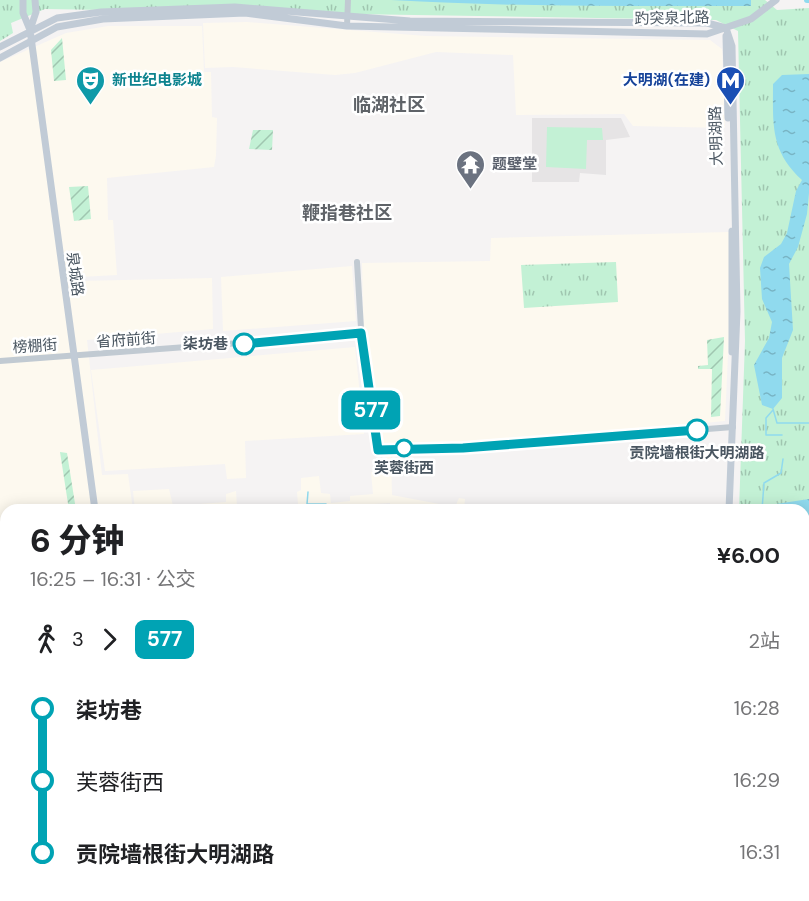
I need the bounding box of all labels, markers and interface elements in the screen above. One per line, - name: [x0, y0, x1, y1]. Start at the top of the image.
- street label: 趵突泉北路: [634, 7, 710, 29]
- theatre icon: 新世纪电影城: [75, 64, 107, 106]
- metro station icon: 大明湖(在建): [715, 64, 747, 106]
- place label: 新世纪电影城: [112, 70, 202, 90]
- place label: 大明湖(在建): [623, 70, 710, 90]
- district label: 临湖社区: [353, 93, 425, 117]
- street label: 大明湖路: [705, 106, 727, 166]
- temple icon: 题壁堂: [455, 148, 487, 190]
- place label: 题壁堂: [492, 154, 537, 174]
- district label: 鞭指巷社区: [302, 201, 392, 225]
- street label: 泉城路: [62, 250, 88, 298]
- street label: 省府前街: [95, 328, 157, 352]
- marker: 柒坊巷: [233, 333, 255, 355]
- street label: 榜棚街: [12, 334, 58, 358]
- place label: 柒坊巷: [183, 334, 228, 354]
- line badge: 577: [336, 390, 406, 430]
- text: 577: [353, 396, 389, 424]
- marker: 贡院墙根街大明湖路: [686, 419, 708, 441]
- marker: 芙蓉街西: [395, 439, 413, 457]
- place label: 贡院墙根街大明湖路: [629, 443, 765, 463]
- place label: 芙蓉街西: [374, 458, 434, 478]
- text: 6 分钟: [30, 519, 125, 562]
- text: ¥6.00: [717, 541, 780, 570]
- text: 16:25 – 16:31 · 公交: [30, 566, 196, 592]
- icon: walk: [30, 623, 63, 656]
- icon: forward: [93, 623, 126, 656]
- text: 577: [147, 625, 182, 653]
- text: 3: [72, 626, 84, 652]
- text: 2站: [748, 628, 780, 654]
- text: 16:28: [734, 695, 780, 721]
- text: 柒坊巷: [76, 696, 142, 725]
- text: 16:29: [733, 767, 780, 793]
- text: 芙蓉街西: [76, 768, 164, 797]
- text: 16:31: [739, 839, 780, 865]
- text: 贡院墙根街大明湖路: [76, 840, 274, 869]

